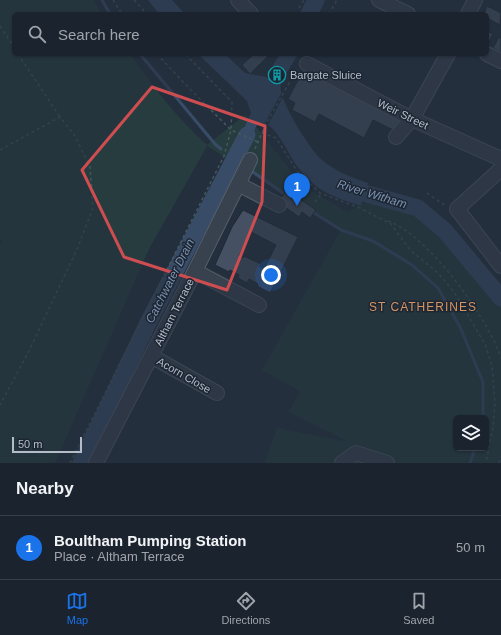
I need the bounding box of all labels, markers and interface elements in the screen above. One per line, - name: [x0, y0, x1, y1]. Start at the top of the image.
- search box: [12, 12, 489, 56]
- icon: search: [26, 23, 48, 45]
- text: Search here: [58, 26, 140, 43]
- building icon: Bargate Sluice: [267, 65, 287, 85]
- place label: Bargate Sluice: [290, 69, 362, 81]
- street label: Weir Street: [376, 97, 430, 131]
- pin: 1: [284, 173, 310, 206]
- water label: River Witham: [336, 177, 408, 211]
- water label: Catchwater Drain: [143, 236, 197, 325]
- your location: [261, 265, 281, 285]
- street label: Altham Terrace: [152, 276, 196, 348]
- district label: ST CATHERINES: [369, 300, 477, 314]
- street label: Acorn Close: [155, 355, 213, 395]
- map controls: [453, 415, 489, 451]
- button: layers: [453, 415, 489, 451]
- scale bar: [12, 435, 82, 454]
- text: 50 m: [18, 438, 42, 450]
- text: Nearby: [16, 479, 74, 498]
- text: Boultham Pumping Station: [54, 532, 247, 549]
- text: 1: [25, 540, 33, 555]
- text: 50 m: [456, 540, 485, 555]
- text: Place · Altham Terrace: [54, 549, 185, 564]
- tab: Map: [66, 590, 88, 626]
- tab: Directions: [221, 590, 270, 626]
- tab: Saved: [403, 590, 434, 626]

